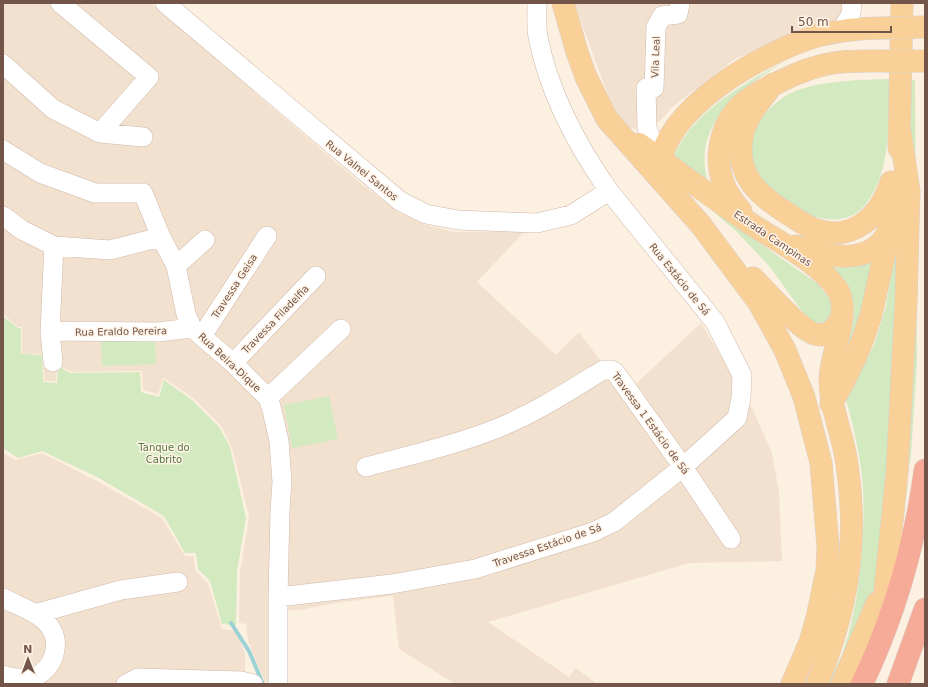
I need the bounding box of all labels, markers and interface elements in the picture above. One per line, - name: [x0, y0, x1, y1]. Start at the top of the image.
- scale bar: [792, 8, 891, 34]
- text: 50 m: [798, 15, 829, 29]
- street label: Vila Leal: [649, 36, 662, 78]
- street label: Rua Valnei Santos: [323, 138, 400, 203]
- street label: Estrada Campinas: [732, 208, 814, 268]
- street label: Rua Estácio de Sá: [647, 241, 712, 318]
- street label: Travessa Geisa: [209, 252, 259, 321]
- street label: Travessa Filadelfia: [239, 283, 311, 357]
- street label: Rua Eraldo Pereira: [75, 325, 167, 338]
- street label: Rua Beira-Dique: [196, 331, 263, 394]
- street label: Travessa 1 Estácio de Sá: [609, 369, 691, 476]
- park label: Tanque do Cabrito: [137, 442, 190, 465]
- street label: Travessa Estácio de Sá: [491, 522, 603, 570]
- north arrow: [8, 639, 48, 679]
- text: N: [23, 643, 33, 656]

